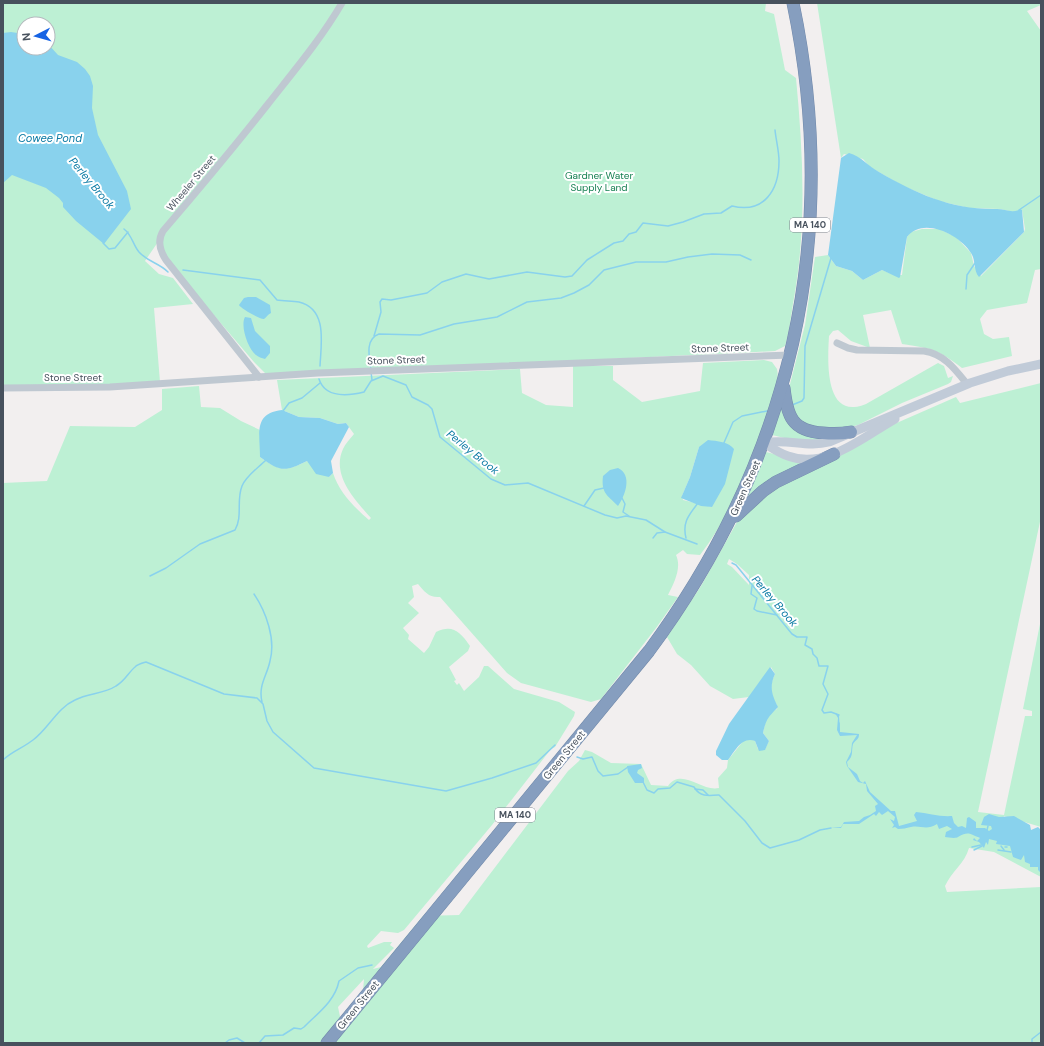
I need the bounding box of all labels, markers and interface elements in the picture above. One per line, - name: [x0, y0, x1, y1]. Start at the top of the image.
- north arrow: [16, 16, 56, 56]
- text: N: [19, 32, 33, 42]
- water label: Cowee Pond: [18, 131, 82, 145]
- street label: Wheeler Street: [164, 152, 218, 214]
- water label: Perley Brook: [66, 154, 118, 212]
- park label: Gardner Water Supply Land: [565, 169, 633, 194]
- road number: MA 140: [790, 218, 830, 232]
- street label: Stone Street: [691, 340, 749, 356]
- street label: Stone Street: [367, 352, 425, 368]
- street label: Stone Street: [44, 371, 102, 384]
- water label: Perley Brook: [444, 427, 502, 478]
- street label: Green Street: [727, 458, 763, 518]
- water label: Perley Brook: [749, 572, 801, 630]
- street label: Green Street: [540, 728, 588, 782]
- road number: MA 140: [495, 808, 535, 822]
- street label: Green Street: [334, 978, 382, 1032]

